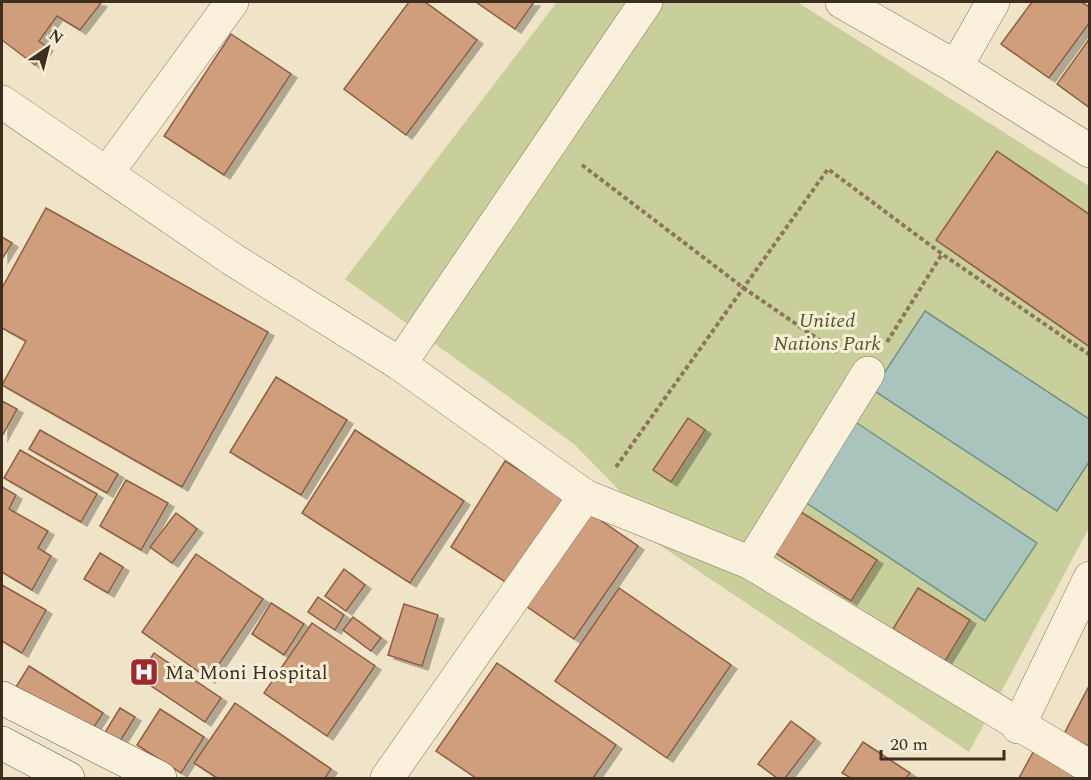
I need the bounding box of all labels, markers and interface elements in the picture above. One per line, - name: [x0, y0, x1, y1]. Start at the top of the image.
- north arrow: [18, 18, 78, 78]
- text: N: [44, 23, 68, 50]
- park label: United Nations Park: [773, 306, 881, 359]
- hospital icon: Ma Moni Hospital: [128, 656, 160, 688]
- place label: Ma Moni Hospital: [165, 658, 328, 688]
- scale bar: [881, 723, 1004, 761]
- text: 20 m: [890, 731, 928, 758]

